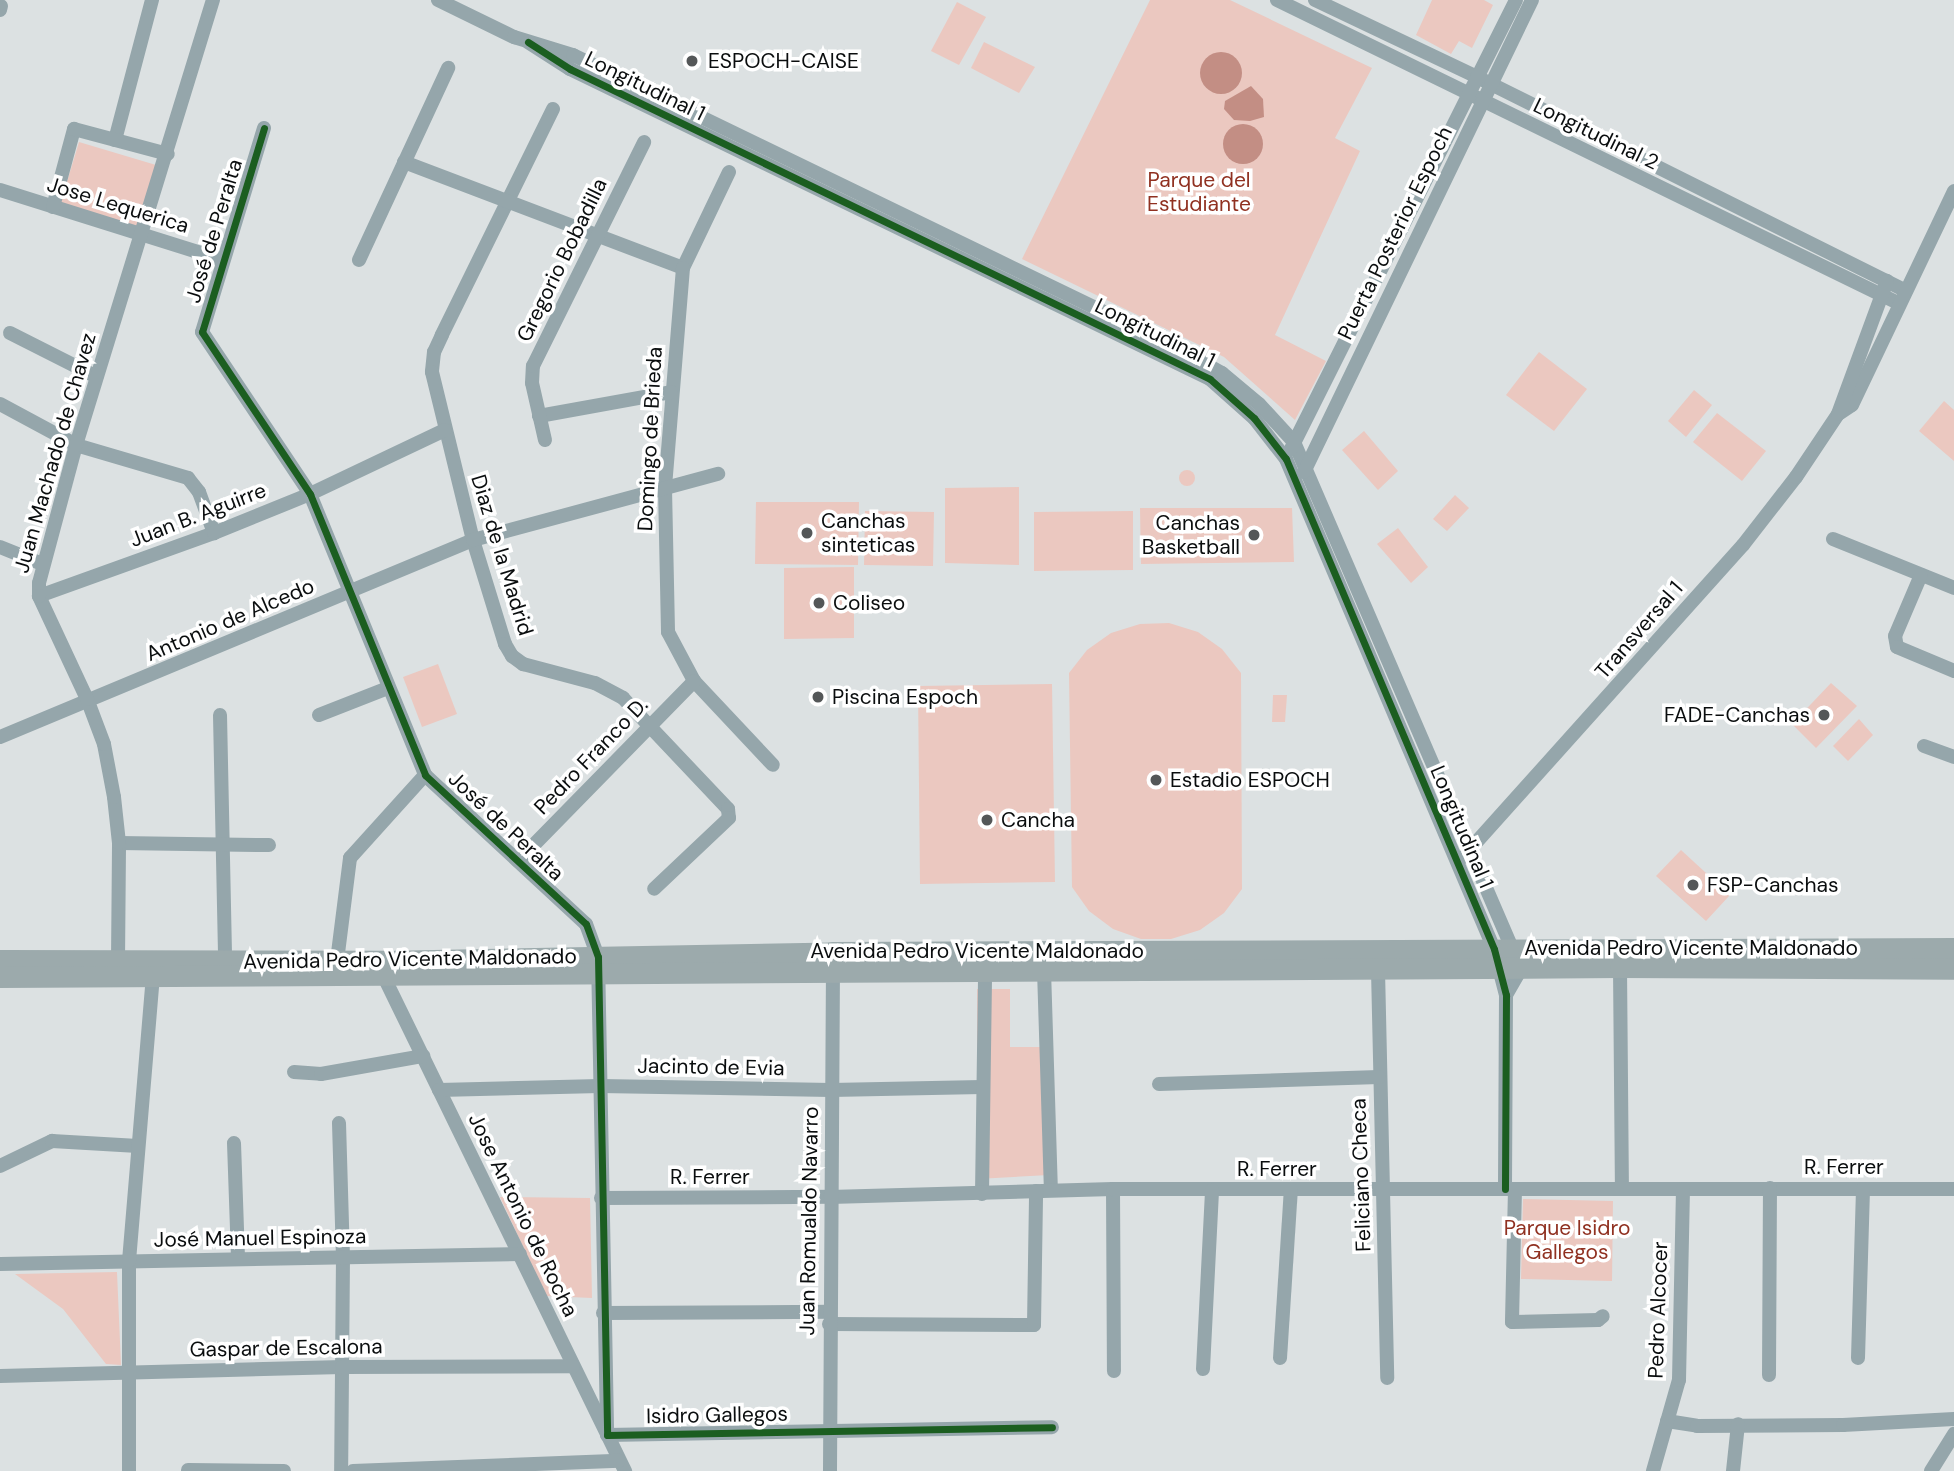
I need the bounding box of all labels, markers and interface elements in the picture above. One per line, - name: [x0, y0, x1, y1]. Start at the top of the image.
- street label: Longitudinal 1: [581, 46, 709, 126]
- place label: ESPOCH-CAISE: [708, 48, 859, 74]
- marker: ESPOCH-CAISE: [682, 51, 702, 71]
- street label: Longitudinal 2: [1529, 93, 1663, 175]
- street label: Puerta Posterior Espoch: [1332, 122, 1458, 344]
- street label: José de Peralta: [180, 156, 248, 306]
- park label: Parque del Estudiante: [1147, 167, 1251, 217]
- street label: Jose Lequerica: [44, 171, 192, 239]
- street label: Gregorio Bobadilla: [512, 174, 612, 346]
- street label: Longitudinal 1: [1091, 293, 1219, 373]
- street label: Juan Machado de Chavez: [9, 330, 101, 576]
- street label: Domingo de Brieda: [633, 346, 667, 532]
- street label: Diaz de la Madrid: [466, 472, 538, 638]
- street label: Juan B. Aguirre: [126, 477, 270, 553]
- place label: Canchas sinteticas: [821, 508, 915, 558]
- place label: Canchas Basketball: [1142, 510, 1240, 560]
- marker: Canchas sinteticas: [799, 525, 815, 541]
- marker: Canchas Basketball: [1246, 527, 1262, 543]
- street label: Antonio de Alcedo: [142, 573, 318, 667]
- street label: Transversal 1: [1590, 576, 1688, 684]
- place label: Coliseo: [833, 590, 905, 616]
- marker: Coliseo: [811, 595, 827, 611]
- place label: Piscina Espoch: [832, 684, 978, 710]
- marker: Piscina Espoch: [810, 689, 826, 705]
- street label: Pedro Franco D.: [529, 692, 653, 820]
- place label: FADE-Canchas: [1664, 702, 1810, 728]
- marker: FADE-Canchas: [1816, 707, 1832, 723]
- street label: Longitudinal 1: [1425, 762, 1499, 892]
- street label: José de Peralta: [443, 766, 569, 886]
- place label: Estadio ESPOCH: [1170, 767, 1330, 793]
- marker: Estadio ESPOCH: [1148, 772, 1164, 788]
- place label: Cancha: [1001, 807, 1075, 833]
- marker: Cancha: [979, 812, 995, 828]
- place label: FSP-Canchas: [1707, 872, 1839, 898]
- marker: FSP-Canchas: [1685, 877, 1701, 893]
- street label: Avenida Pedro Vicente Maldonado: [1524, 935, 1858, 961]
- street label: Avenida Pedro Vicente Maldonado: [810, 938, 1144, 964]
- street label: Avenida Pedro Vicente Maldonado: [243, 943, 577, 975]
- street label: Jacinto de Evia: [637, 1053, 785, 1081]
- street label: Feliciano Checa: [1346, 1098, 1376, 1252]
- street label: Juan Romualdo Navarro: [794, 1106, 824, 1336]
- street label: Jose Antonio de Rocha: [463, 1109, 583, 1321]
- street label: R. Ferrer: [1804, 1154, 1884, 1180]
- street label: R. Ferrer: [1237, 1156, 1317, 1182]
- street label: R. Ferrer: [670, 1164, 750, 1190]
- park label: Parque Isidro Gallegos: [1504, 1215, 1630, 1265]
- street label: José Manuel Espinoza: [154, 1224, 366, 1252]
- street label: Pedro Alcocer: [1643, 1241, 1673, 1379]
- street label: Gaspar de Escalona: [189, 1334, 383, 1362]
- street label: Isidro Gallegos: [646, 1401, 788, 1429]

